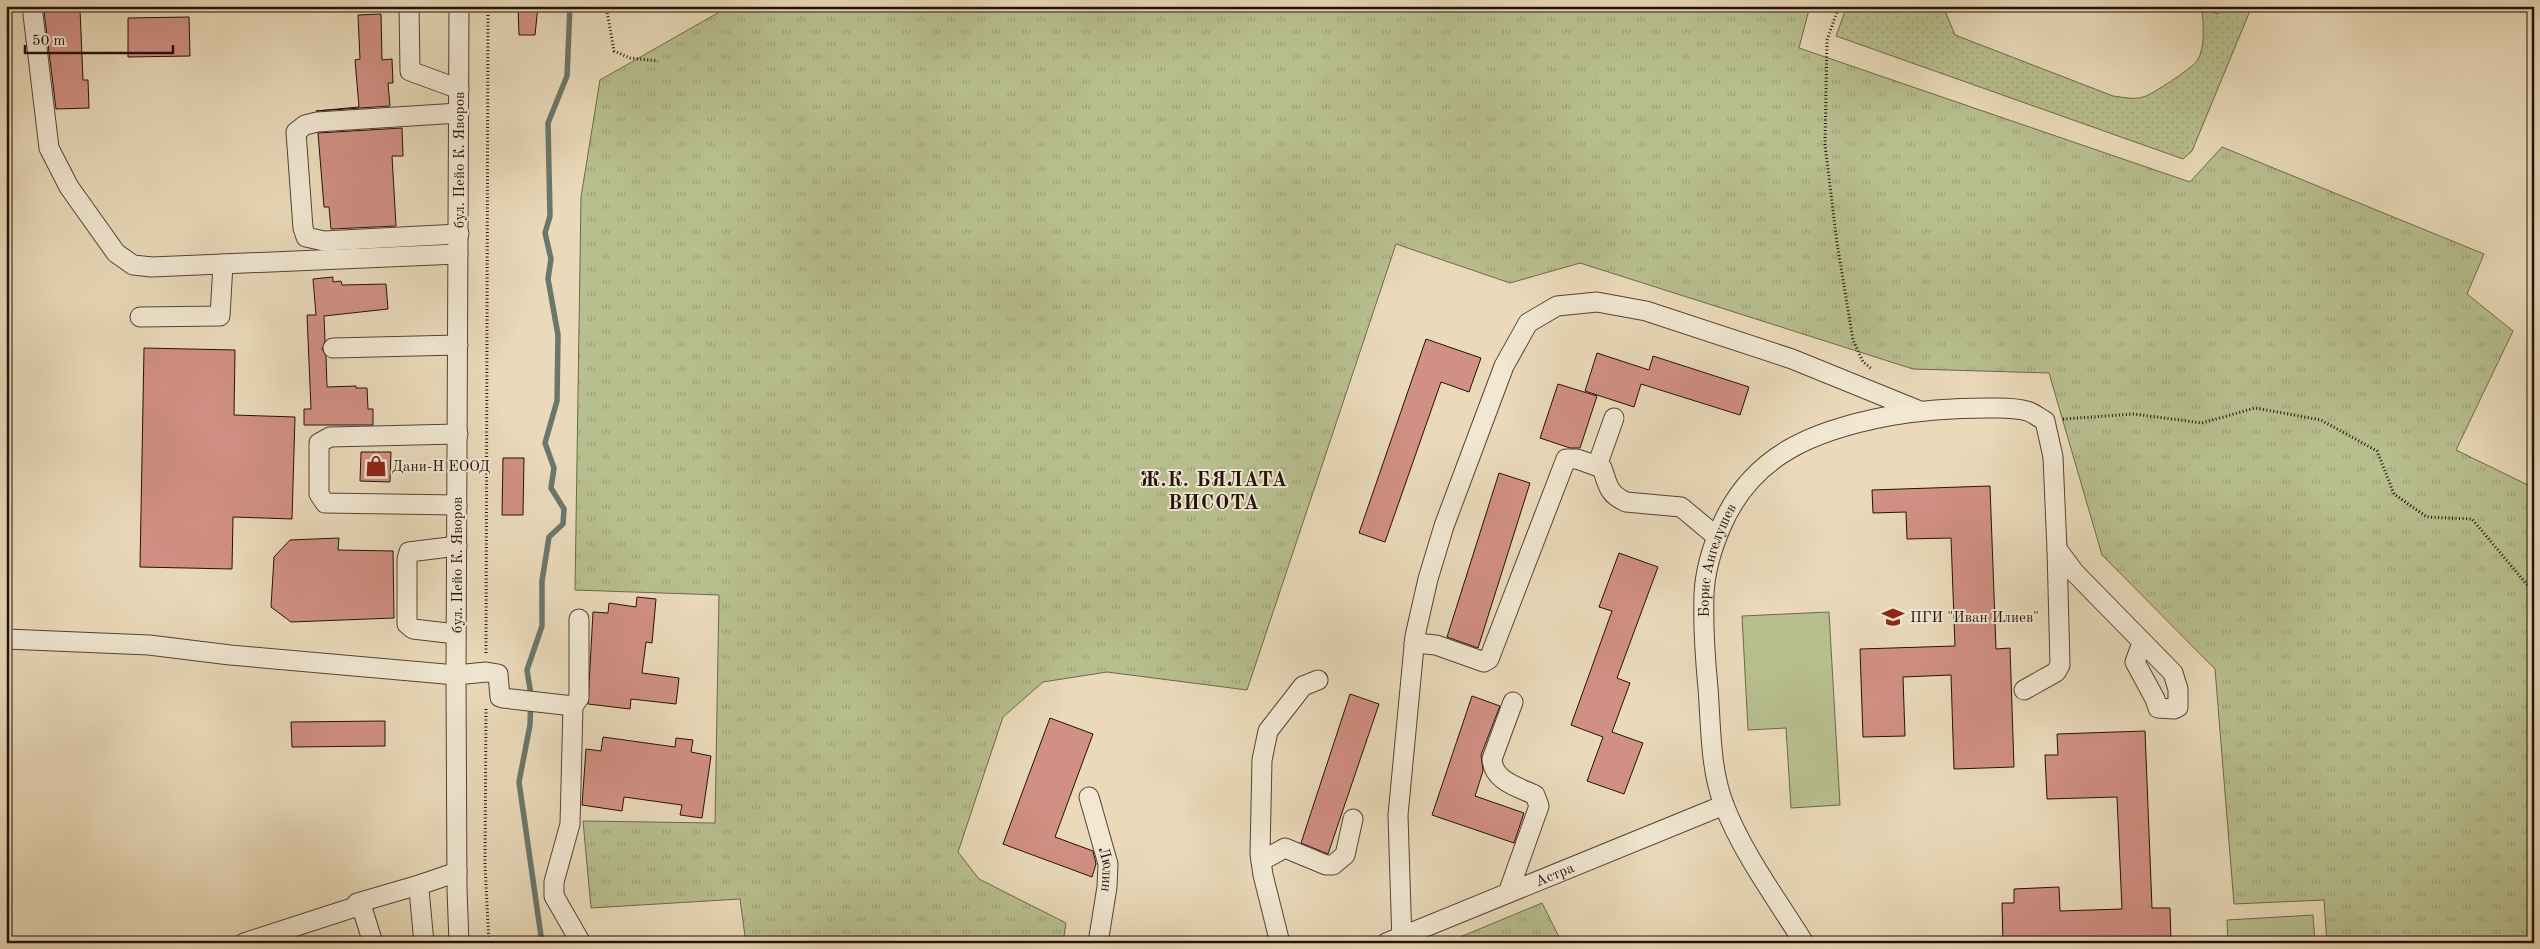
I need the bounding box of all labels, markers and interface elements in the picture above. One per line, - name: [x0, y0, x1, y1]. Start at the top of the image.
- scale bar: [25, 22, 172, 54]
- text: 50 m: [32, 34, 66, 49]
- street label: бул. Пейо К. Яворов: [453, 92, 468, 228]
- shop icon: Дани-Н ЕООД: [363, 453, 389, 479]
- place label: Дани-Н ЕООД: [392, 460, 490, 475]
- district label: Ж.К. БЯЛАТА ВИСОТА: [1140, 471, 1288, 514]
- street label: бул. Пейо К. Яворов: [451, 497, 466, 633]
- street label: Борис Ангелушев: [1698, 502, 1740, 618]
- school or university icon: ПГИ "Иван Илиев": [1880, 604, 1906, 630]
- place label: ПГИ "Иван Илиев": [1910, 611, 2039, 626]
- street label: Люлин: [1095, 846, 1115, 893]
- street label: Астра: [1534, 861, 1577, 890]

